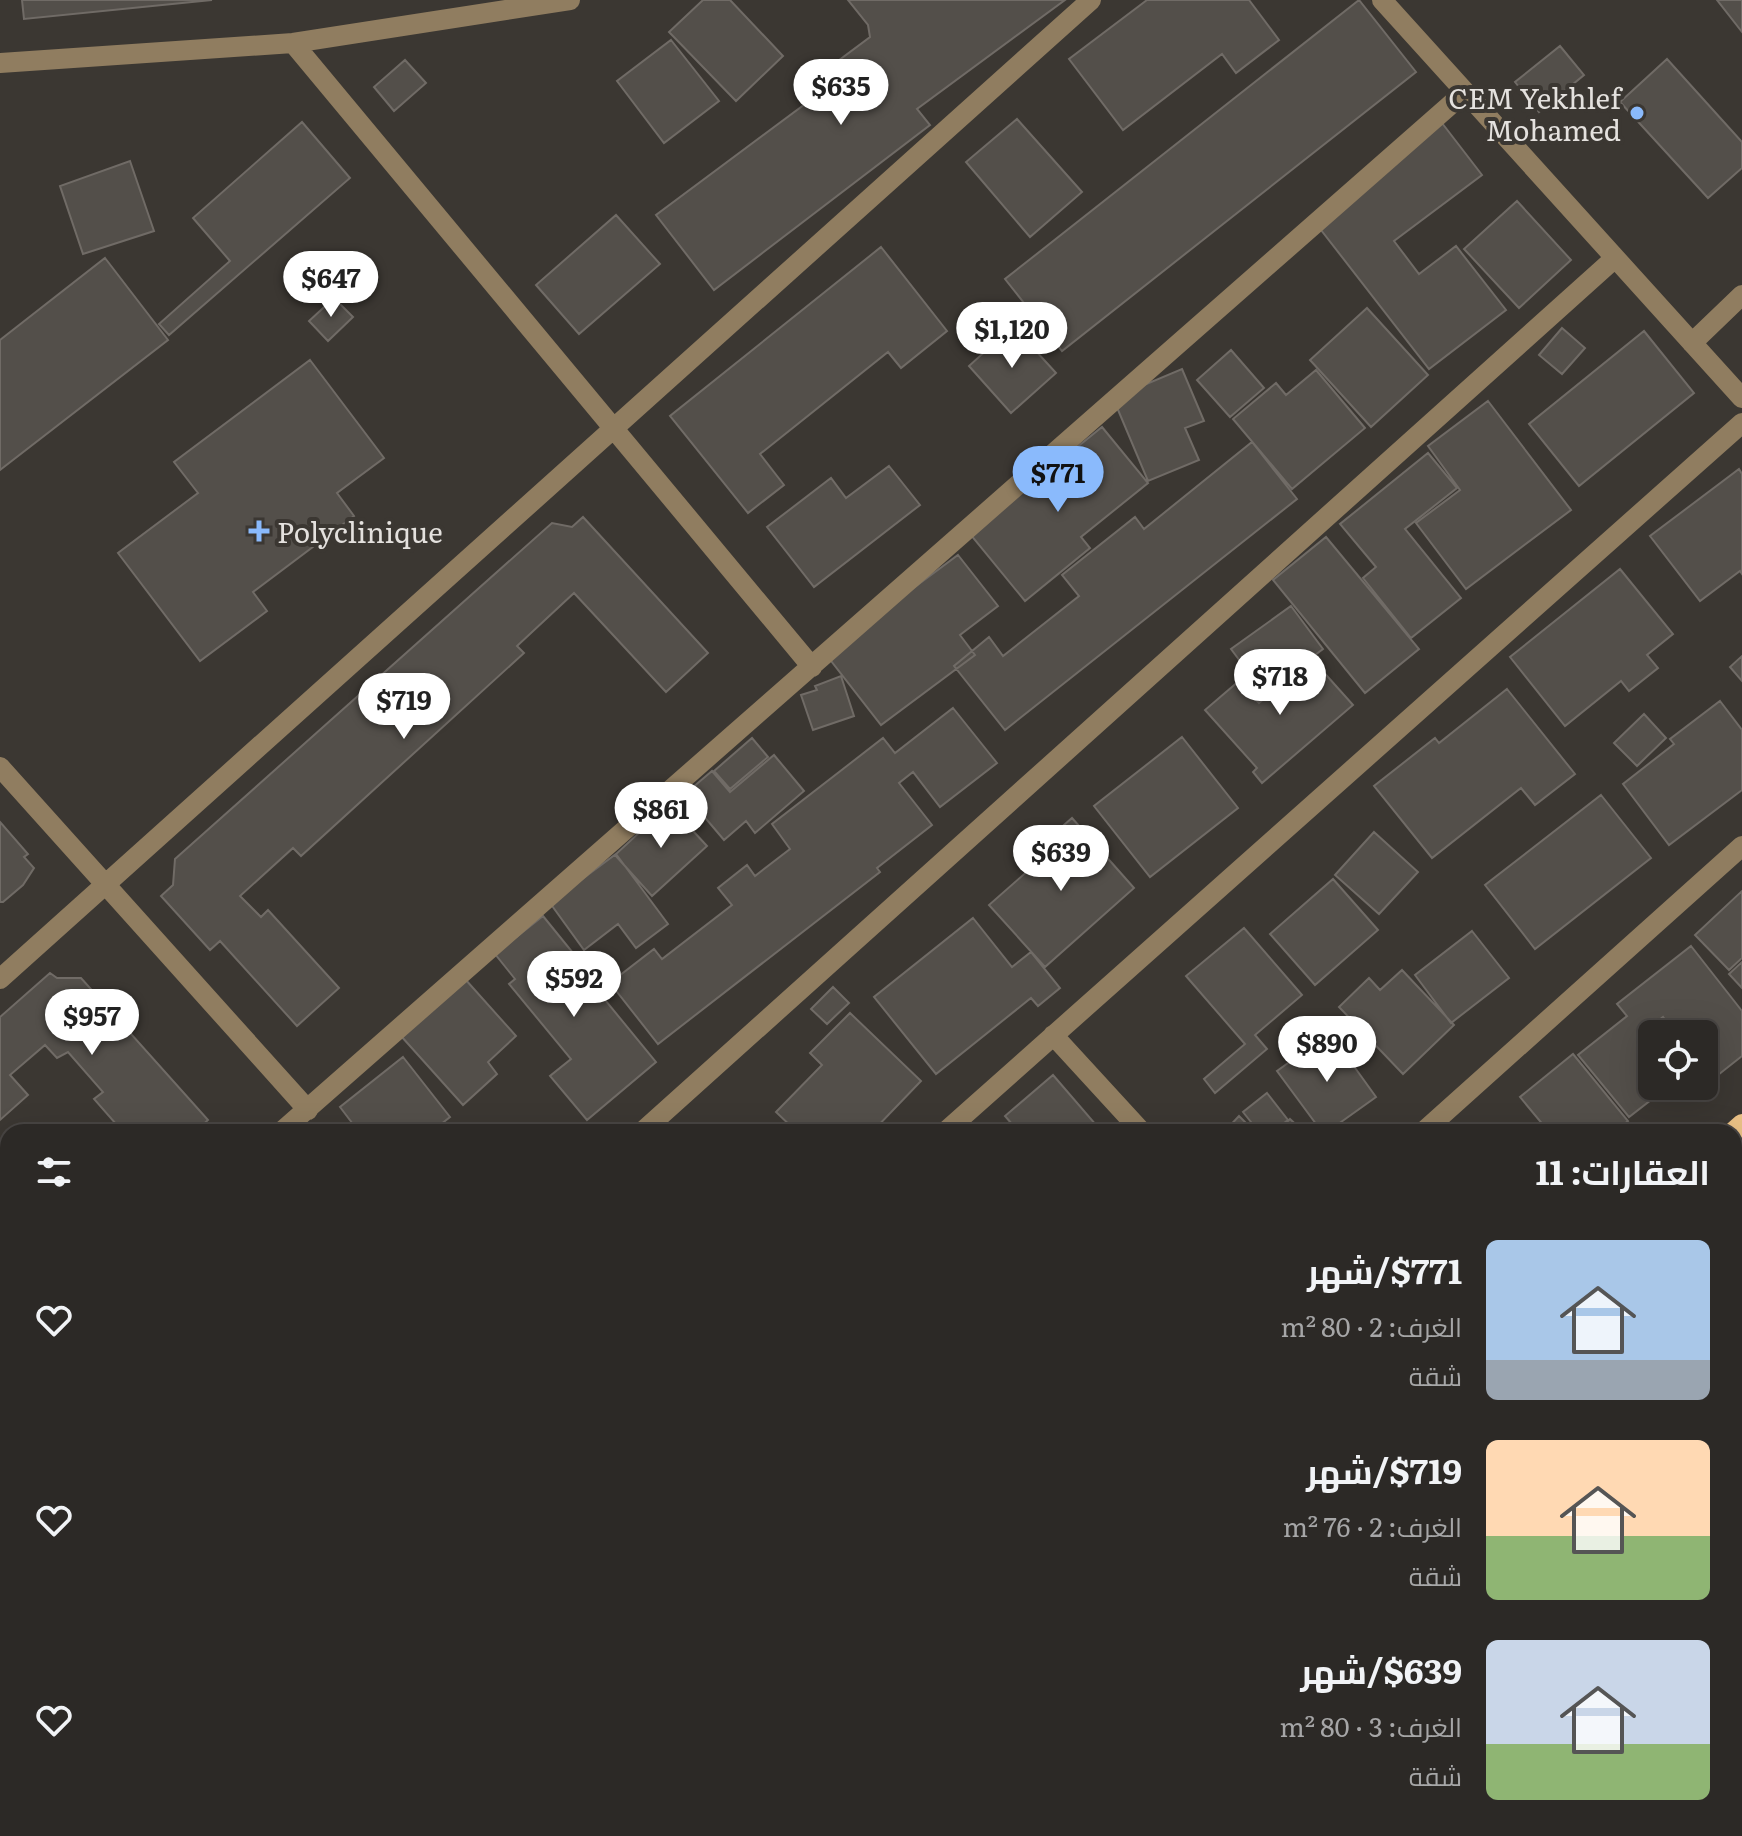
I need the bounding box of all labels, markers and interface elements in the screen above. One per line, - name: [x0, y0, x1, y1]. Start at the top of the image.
- pin: $635: [794, 59, 888, 127]
- text: $635: [811, 65, 871, 104]
- place label: CEM Yekhlef Mohamed: [1448, 76, 1623, 150]
- marker: CEM Yekhlef Mohamed: [1628, 104, 1646, 122]
- pin: $647: [284, 251, 378, 319]
- text: $647: [301, 257, 361, 296]
- pin: $1,120: [947, 302, 1077, 370]
- text: $1,120: [974, 308, 1050, 347]
- pin: $771: [1011, 446, 1105, 514]
- text: $771: [1031, 452, 1085, 491]
- place label: Polyclinique: [277, 510, 443, 552]
- marker: Polyclinique: [248, 520, 270, 542]
- pin: $718: [1233, 649, 1327, 717]
- text: $718: [1252, 655, 1308, 694]
- pin: $719: [357, 673, 451, 741]
- text: $719: [376, 679, 432, 718]
- pin: $861: [614, 782, 708, 850]
- text: $861: [633, 788, 689, 827]
- pin: $639: [1014, 825, 1108, 893]
- text: $639: [1031, 831, 1091, 870]
- pin: $592: [527, 951, 621, 1019]
- text: $592: [545, 957, 603, 996]
- pin: $957: [45, 989, 139, 1057]
- text: $957: [63, 995, 121, 1034]
- pin: $890: [1280, 1016, 1374, 1084]
- map controls: [1638, 1020, 1718, 1100]
- button: locate: [1638, 1020, 1718, 1100]
- text: $890: [1296, 1022, 1358, 1061]
- text: العقارات: 11: [1536, 1145, 1710, 1195]
- icon: filters: [32, 1150, 76, 1194]
- text: $771/شهر: [1307, 1244, 1462, 1294]
- icon: home: [1550, 1272, 1646, 1368]
- icon: heart: [32, 1298, 76, 1342]
- text: الغرف: 2 · 80 m²: [1280, 1306, 1462, 1345]
- text: شقة: [1409, 1355, 1462, 1394]
- text: $719/شهر: [1306, 1444, 1462, 1494]
- icon: home: [1550, 1472, 1646, 1568]
- icon: heart: [32, 1498, 76, 1542]
- text: الغرف: 2 · 76 m²: [1283, 1506, 1462, 1545]
- text: شقة: [1409, 1555, 1462, 1594]
- text: $639/شهر: [1300, 1644, 1462, 1694]
- icon: home: [1550, 1672, 1646, 1768]
- icon: heart: [32, 1698, 76, 1742]
- text: الغرف: 3 · 80 m²: [1280, 1706, 1462, 1745]
- text: شقة: [1409, 1755, 1462, 1794]

